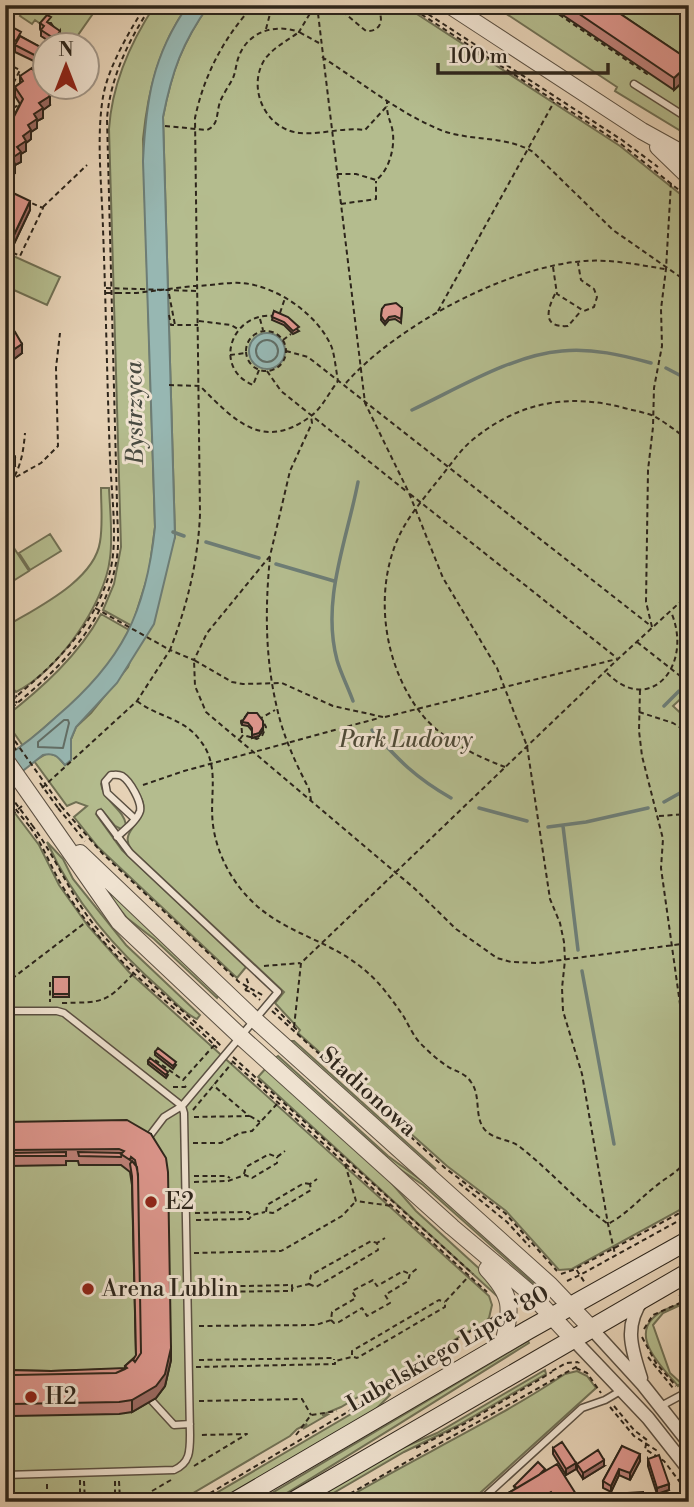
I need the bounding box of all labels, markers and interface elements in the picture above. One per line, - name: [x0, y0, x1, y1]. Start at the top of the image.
- north arrow: [32, 32, 102, 102]
- scale bar: [438, 32, 608, 76]
- text: N: [58, 38, 74, 62]
- text: 100 m: [449, 44, 508, 70]
- water label: Bystrzyca: [119, 360, 151, 466]
- park label: Park Ludowy: [338, 726, 474, 754]
- street label: Stadionowa: [314, 1041, 423, 1143]
- place label: E2: [165, 1188, 194, 1216]
- marker: E2: [143, 1194, 159, 1210]
- place label: Arena Lublin: [101, 1275, 239, 1303]
- street label: Lubelskiego Lipca '80: [342, 1280, 554, 1418]
- marker: Arena Lublin: [80, 1281, 96, 1297]
- place label: H2: [45, 1383, 77, 1411]
- marker: H2: [23, 1389, 39, 1405]

